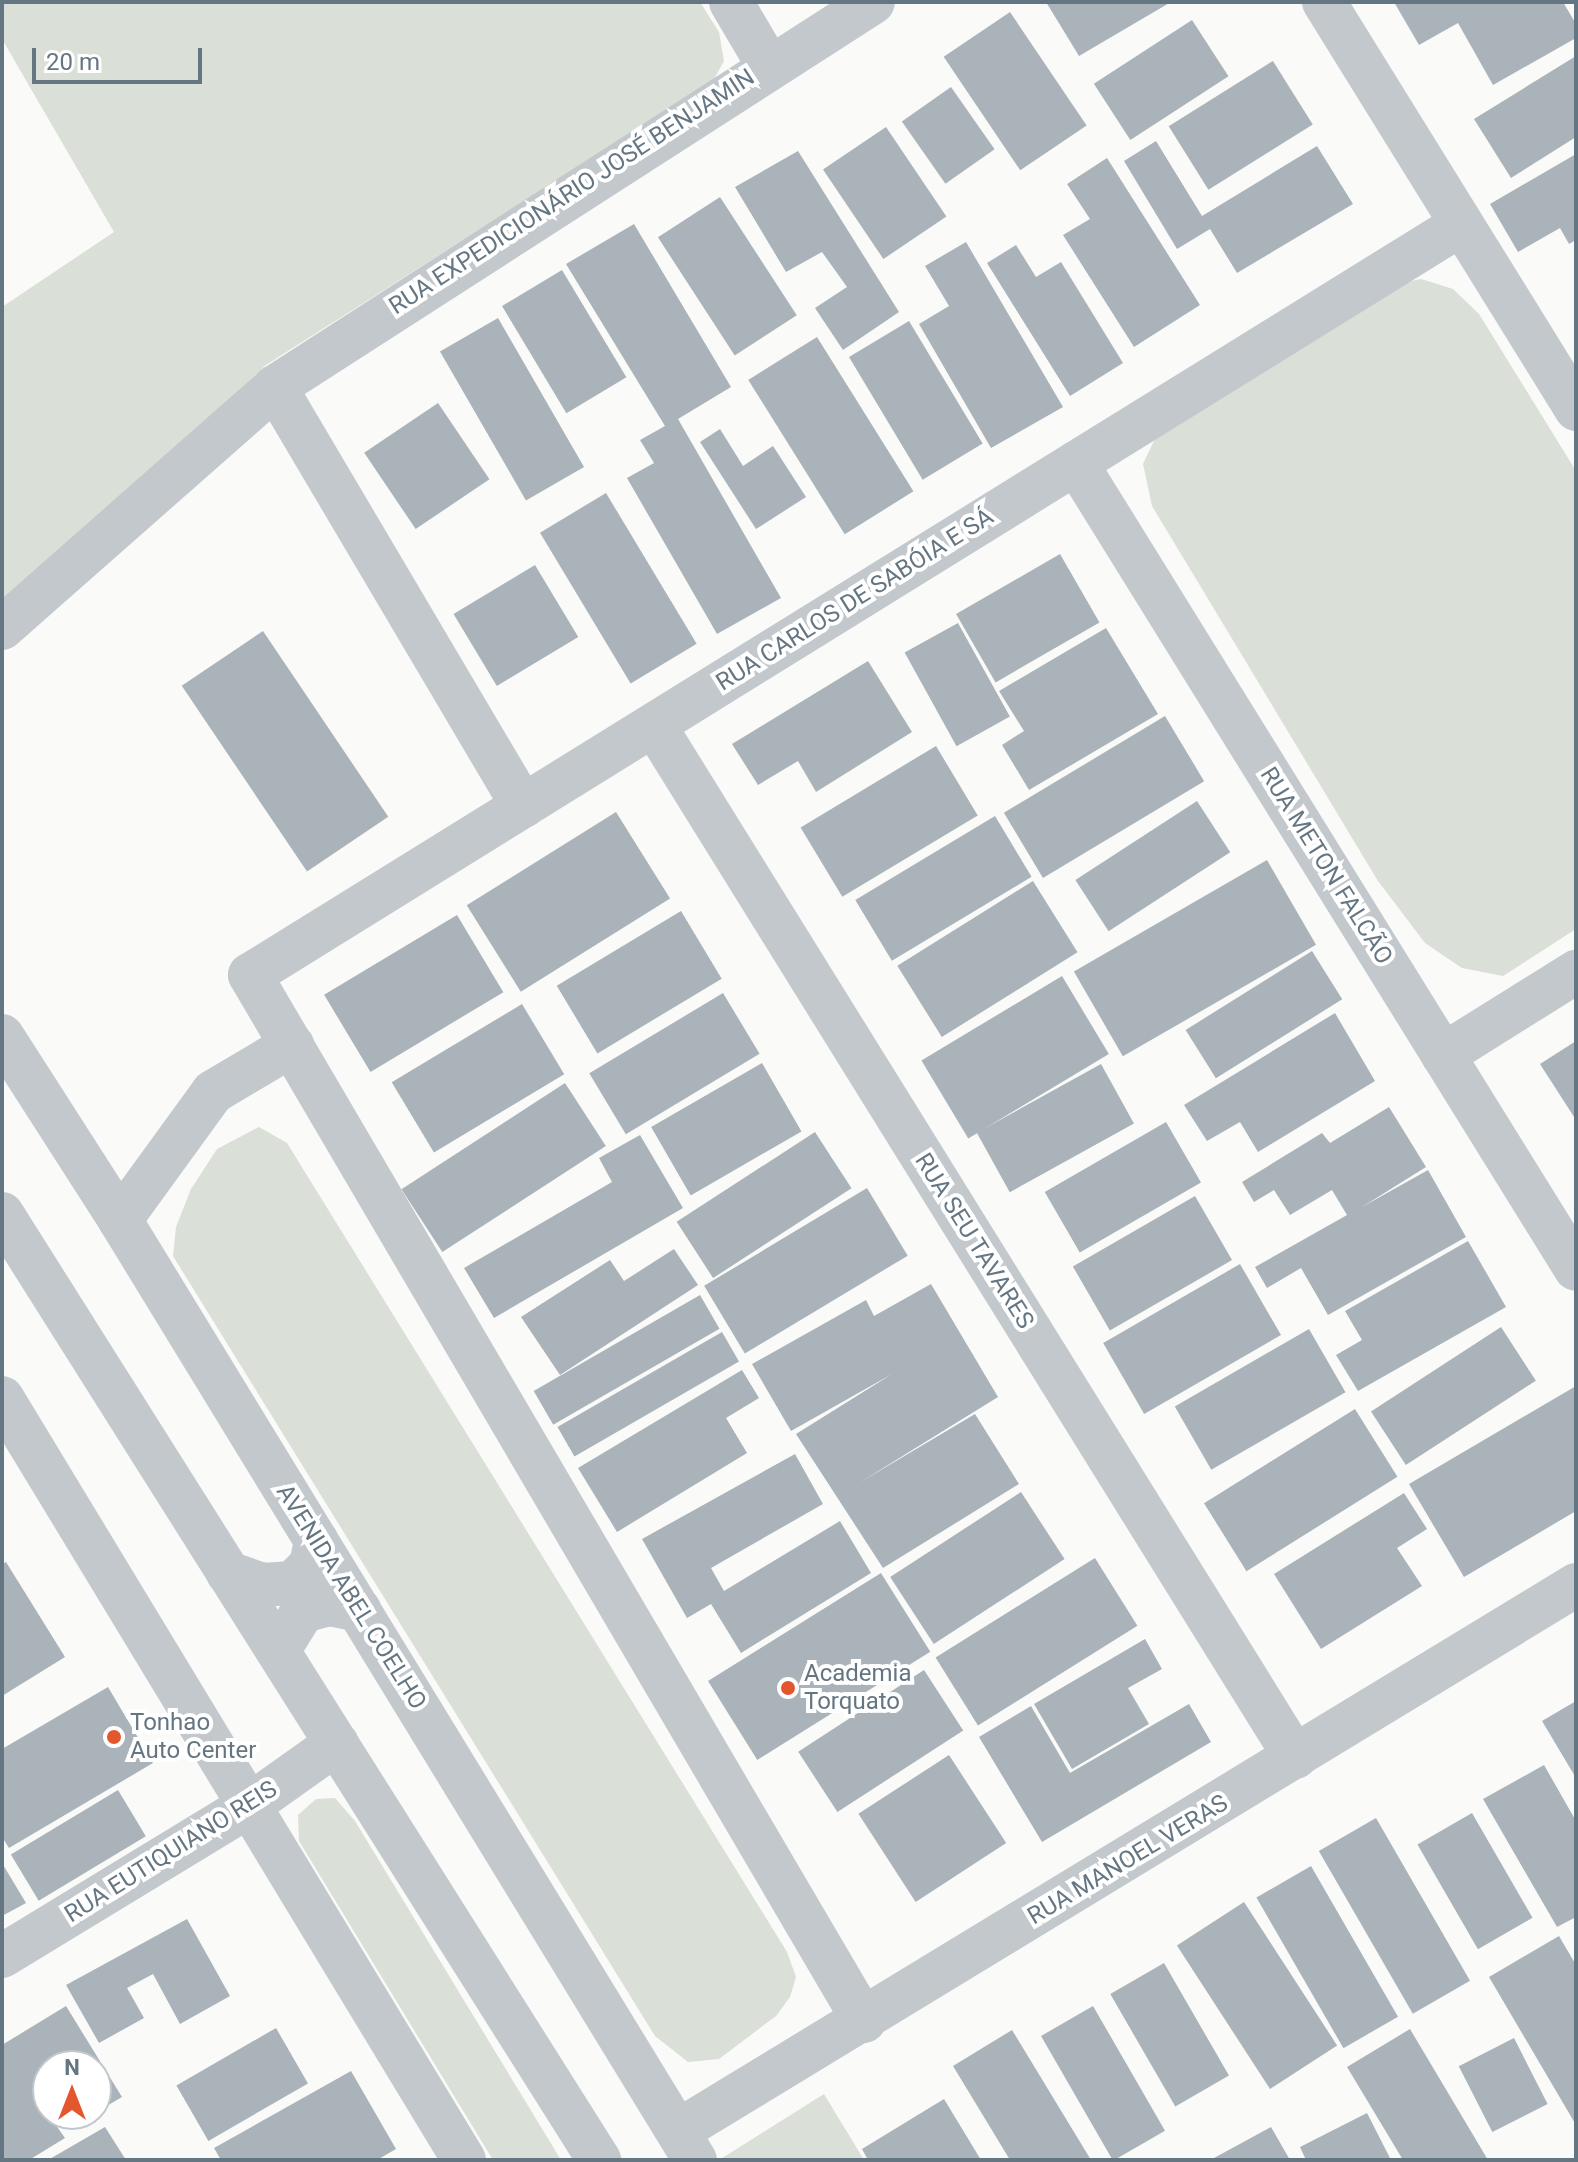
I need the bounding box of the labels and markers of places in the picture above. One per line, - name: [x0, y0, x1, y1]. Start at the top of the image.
- place label: Academia Torquato: [804, 1660, 911, 1716]
- marker: Academia Torquato: [779, 1679, 797, 1697]
- place label: Tonhao Auto Center: [130, 1709, 256, 1765]
- marker: Tonhao Auto Center: [105, 1728, 123, 1746]

